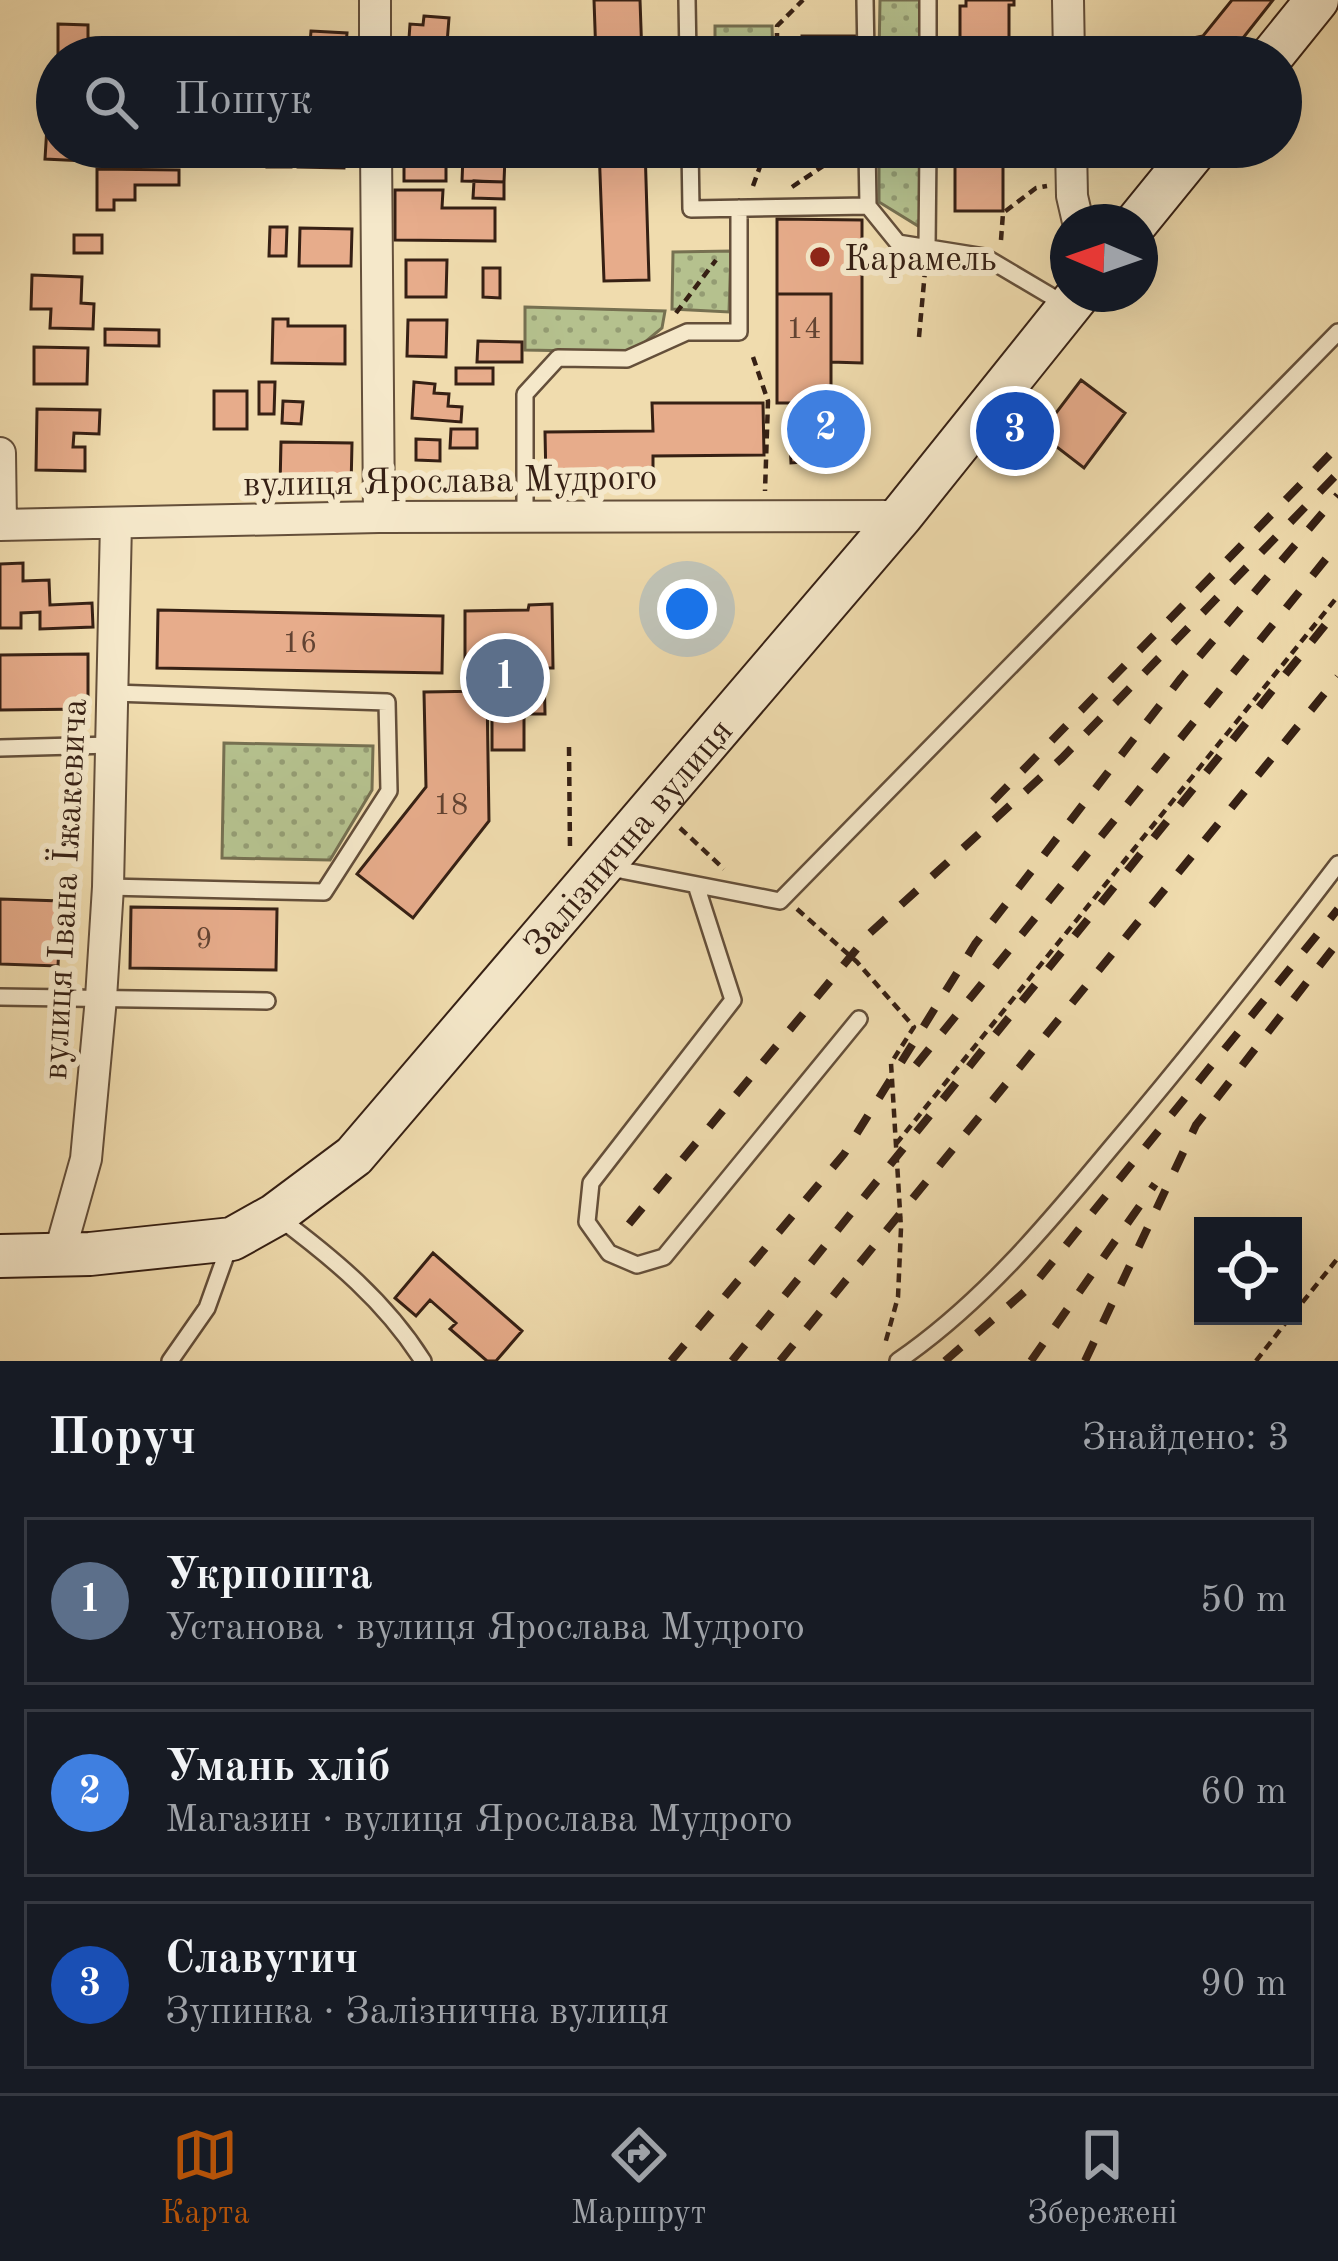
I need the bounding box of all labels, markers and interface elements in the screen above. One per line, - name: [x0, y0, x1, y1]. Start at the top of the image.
- search box: [36, 36, 1302, 168]
- icon: search: [78, 69, 144, 135]
- text: Пошук: [174, 79, 313, 124]
- north arrow: [1050, 204, 1158, 312]
- place label: Карамель: [844, 243, 997, 279]
- marker: Карамель: [807, 244, 833, 270]
- house number: 14: [787, 315, 821, 345]
- pin: 2: [787, 384, 865, 474]
- pin: 3: [976, 386, 1054, 476]
- street label: вулиця Ярослава Мудрого: [243, 461, 657, 505]
- your location: [657, 579, 717, 639]
- house number: 16: [283, 629, 317, 659]
- pin: 1: [466, 633, 544, 723]
- street label: вулиця Івана Їжакевича: [33, 697, 95, 1081]
- street label: Залізнична вулиця: [519, 714, 741, 964]
- house number: 18: [434, 791, 468, 821]
- house number: 9: [195, 925, 213, 955]
- map controls: [1194, 1217, 1302, 1325]
- button: locate: [1194, 1217, 1302, 1325]
- text: Поруч: [48, 1414, 196, 1465]
- text: Знайдено: 3: [1082, 1419, 1290, 1458]
- text: Укрпошта: [165, 1554, 373, 1599]
- text: 1: [79, 1581, 101, 1620]
- text: 50 m: [1200, 1581, 1287, 1620]
- text: Установа · вулиця Ярослава Мудрого: [165, 1609, 805, 1648]
- text: Умань хліб: [165, 1746, 391, 1791]
- text: 2: [79, 1773, 101, 1812]
- text: 60 m: [1200, 1773, 1287, 1812]
- text: Магазин · вулиця Ярослава Мудрого: [165, 1801, 793, 1840]
- text: Славутич: [165, 1938, 358, 1983]
- text: 3: [79, 1965, 101, 2004]
- text: 90 m: [1200, 1965, 1287, 2004]
- text: Зупинка · Залізнична вулиця: [165, 1993, 669, 2032]
- tab: Карта: [160, 2122, 250, 2235]
- tab: Маршрут: [571, 2122, 706, 2235]
- tab: Збережені: [1027, 2122, 1178, 2235]

